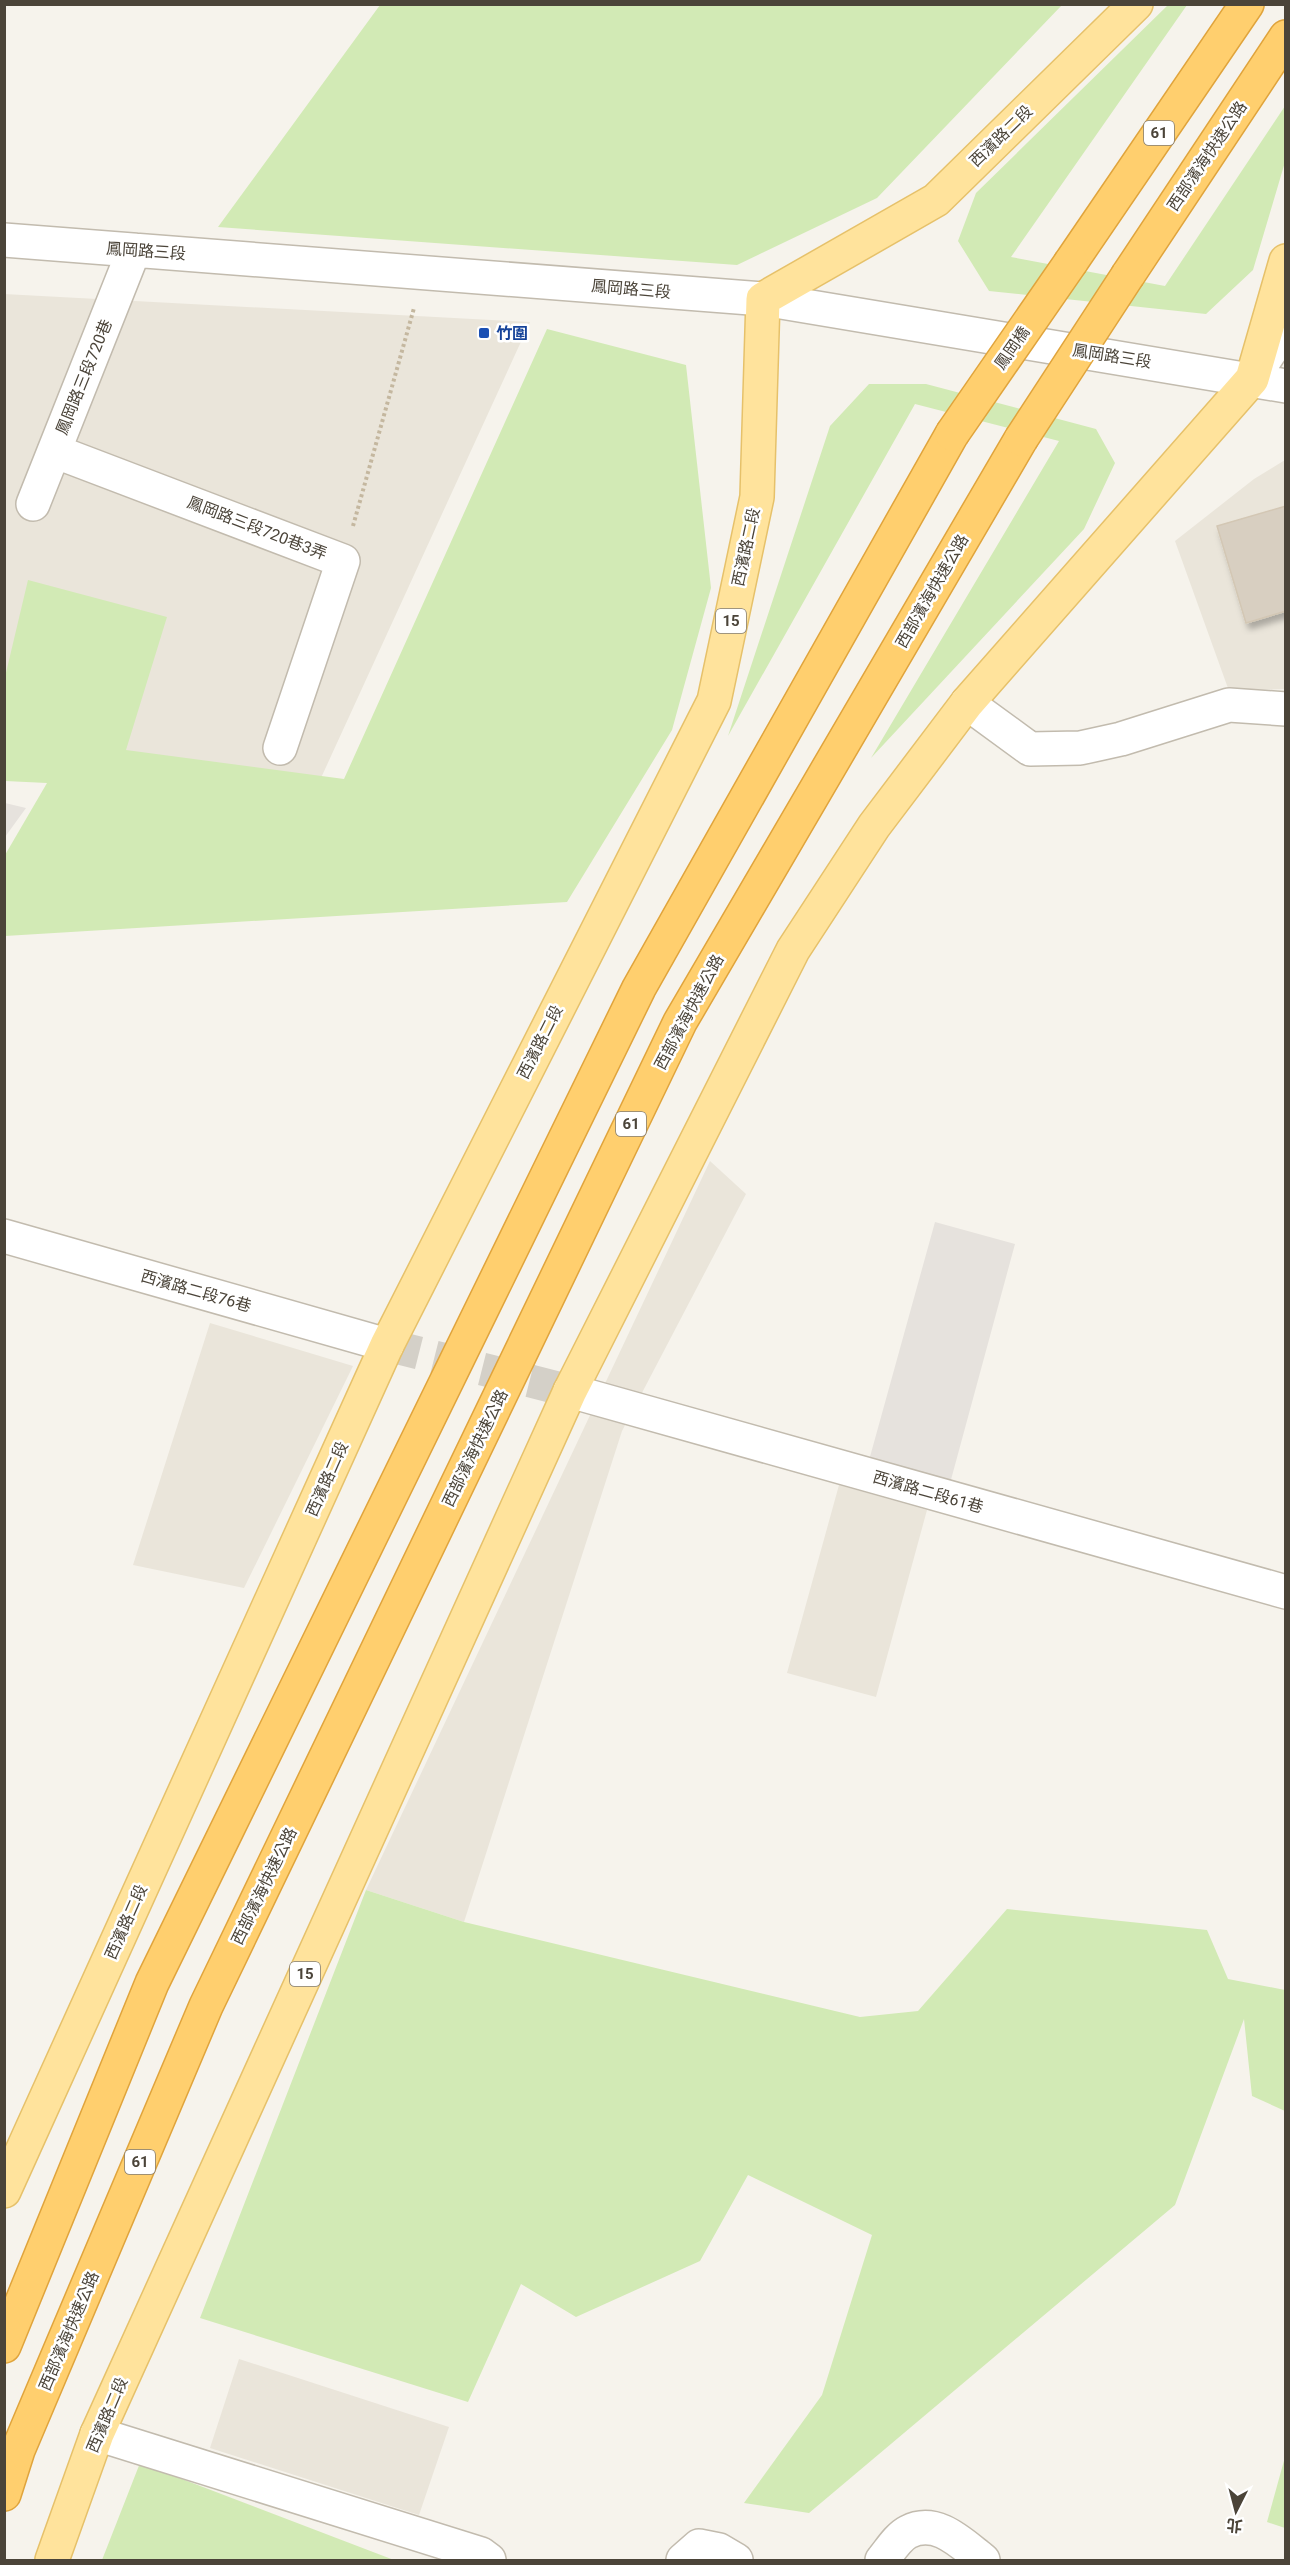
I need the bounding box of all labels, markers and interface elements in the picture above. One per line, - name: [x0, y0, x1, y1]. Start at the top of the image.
- street label: 西部濱海快速公路: [1163, 98, 1251, 214]
- street label: 西濱路二段: [966, 101, 1036, 171]
- road number: 61: [1144, 121, 1174, 145]
- street label: 鳳岡路三段: [105, 239, 187, 263]
- street label: 鳳岡路三段: [590, 276, 672, 302]
- street label: 鳳岡路三段720巷: [52, 316, 116, 438]
- street label: 鳳岡橋: [990, 323, 1034, 373]
- place label: 竹圍: [496, 324, 528, 343]
- marker: 竹圍: [477, 326, 491, 340]
- street label: 鳳岡路三段: [1071, 340, 1153, 372]
- street label: 鳳岡路三段720巷3弄: [185, 493, 329, 563]
- street label: 西濱路二段: [728, 506, 764, 588]
- street label: 西部濱海快速公路: [892, 531, 972, 651]
- road number: 15: [716, 609, 746, 633]
- street label: 西部濱海快速公路: [651, 951, 727, 1073]
- street label: 西濱路二段: [513, 1002, 567, 1082]
- road number: 61: [616, 1112, 646, 1136]
- street label: 西濱路二段76巷: [139, 1266, 253, 1316]
- street label: 西部濱海快速公路: [438, 1386, 512, 1510]
- street label: 西濱路二段: [302, 1439, 352, 1519]
- street label: 西濱路二段61巷: [871, 1467, 985, 1517]
- street label: 西部濱海快速公路: [227, 1824, 301, 1948]
- street label: 西濱路二段: [101, 1882, 151, 1962]
- road number: 15: [290, 1962, 320, 1986]
- road number: 61: [125, 2150, 155, 2174]
- street label: 西部濱海快速公路: [35, 2268, 103, 2394]
- street label: 西濱路二段: [83, 2374, 131, 2456]
- north arrow: [1206, 2481, 1266, 2541]
- text: 北: [1226, 2515, 1243, 2536]

